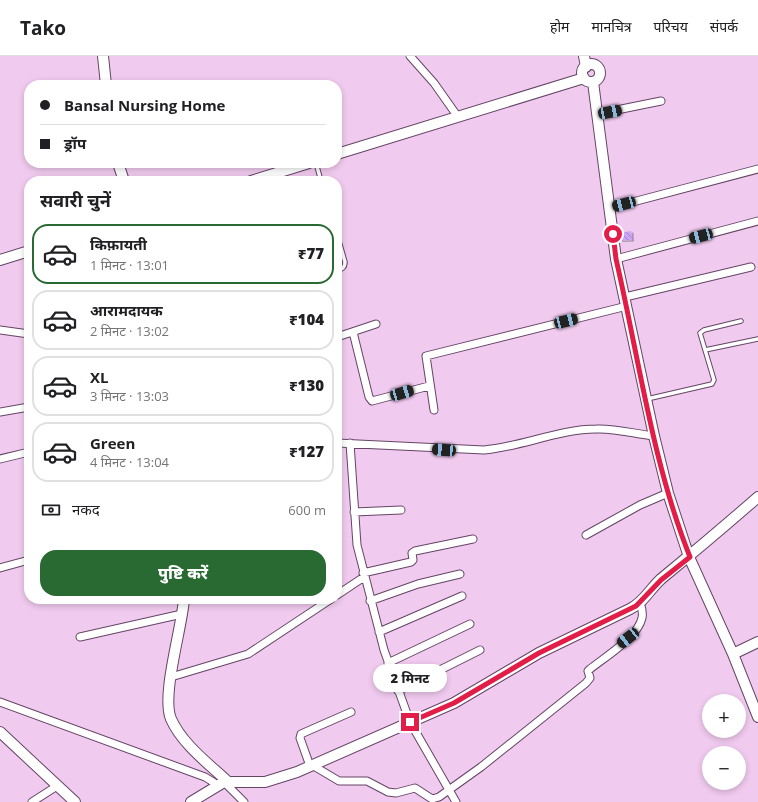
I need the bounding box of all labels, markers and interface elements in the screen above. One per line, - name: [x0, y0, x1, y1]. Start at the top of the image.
- text: Tako: [20, 15, 66, 41]
- text: होम: [550, 17, 569, 36]
- text: मानचित्र: [591, 17, 632, 36]
- text: परिचय: [654, 17, 688, 36]
- text: संपर्क: [710, 17, 738, 36]
- text: Bansal Nursing Home: [64, 95, 225, 115]
- car: [597, 104, 623, 120]
- text: ड्रॉप: [64, 133, 86, 153]
- text: सवारी चुनें: [40, 188, 111, 212]
- car: [611, 195, 637, 213]
- route start: [604, 225, 622, 243]
- car: [688, 227, 714, 245]
- text: किफ़ायती: [90, 234, 147, 254]
- icon: car: [42, 236, 78, 272]
- text: ₹77: [298, 243, 324, 263]
- text: 1 मिनट · 13:01: [90, 256, 169, 274]
- text: आरामदायक: [90, 300, 163, 320]
- icon: car: [42, 302, 78, 338]
- text: ₹104: [289, 309, 324, 329]
- car: [553, 312, 579, 330]
- text: 2 मिनट · 13:02: [90, 322, 169, 340]
- text: XL: [90, 367, 108, 387]
- icon: car: [42, 368, 78, 404]
- text: ₹130: [289, 375, 324, 395]
- car: [389, 384, 415, 402]
- text: 3 मिनट · 13:03: [90, 387, 169, 405]
- text: Green: [90, 433, 135, 453]
- icon: car: [42, 434, 78, 470]
- text: ₹127: [289, 441, 324, 461]
- car: [432, 443, 456, 457]
- text: 4 मिनट · 13:04: [90, 453, 169, 471]
- icon: cash: [40, 499, 62, 521]
- text: नकद: [72, 499, 100, 519]
- text: 600 m: [288, 501, 326, 519]
- button: पुष्टि करें: [40, 550, 326, 596]
- car: [615, 626, 641, 650]
- callout: 2 मिनट: [373, 664, 447, 692]
- text: 2 मिनट: [391, 669, 429, 687]
- map controls: [702, 694, 746, 790]
- button: +: [702, 694, 746, 738]
- route end: [401, 713, 419, 731]
- button: −: [702, 746, 746, 790]

